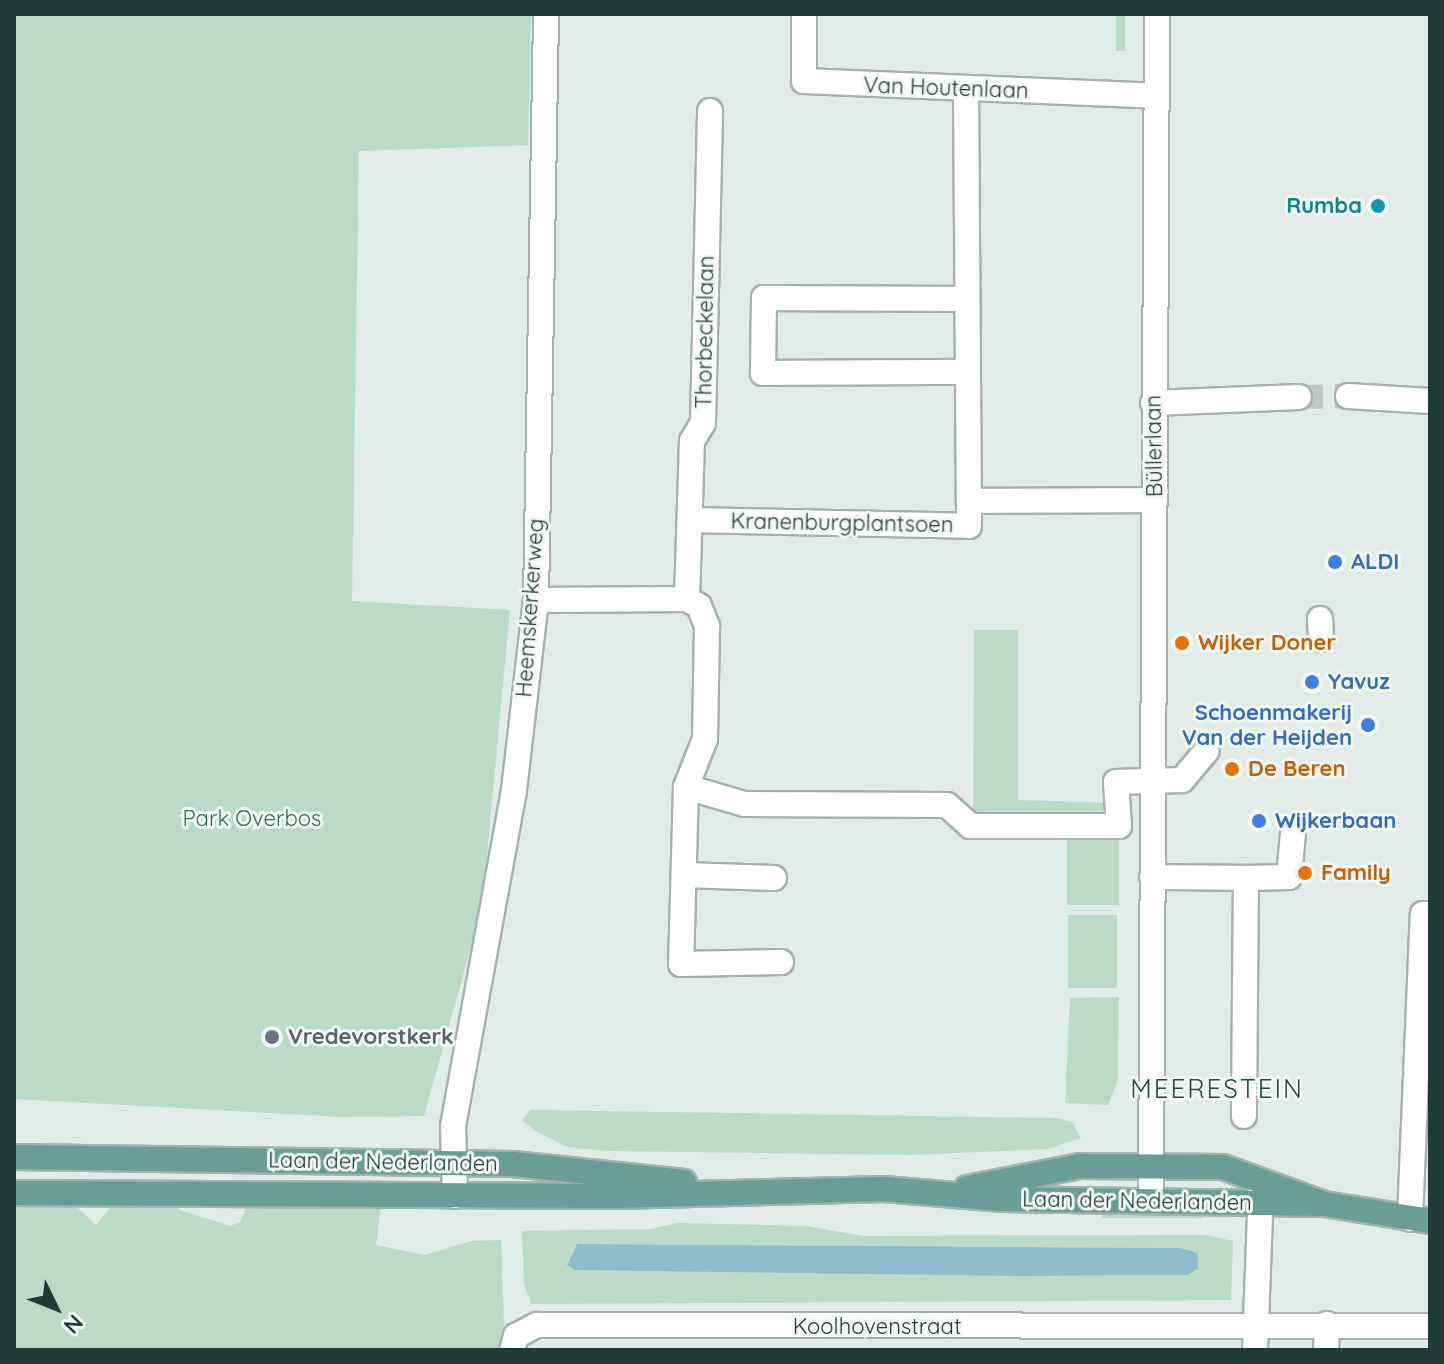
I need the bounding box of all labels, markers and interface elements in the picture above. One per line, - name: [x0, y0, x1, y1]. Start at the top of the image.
- street label: Van Houtenlaan: [863, 72, 1029, 104]
- place label: Rumba: [1286, 193, 1362, 219]
- marker: Rumba: [1369, 197, 1387, 215]
- street label: Thorbeckelaan: [690, 255, 720, 409]
- street label: Büllerlaan: [1140, 395, 1168, 497]
- street label: Kranenburgplantsoen: [730, 508, 954, 538]
- street label: Heemskerkerweg: [511, 518, 549, 698]
- place label: ALDI: [1351, 549, 1399, 575]
- marker: ALDI: [1326, 553, 1344, 571]
- place label: Wijker Doner: [1198, 630, 1336, 656]
- marker: Wijker Doner: [1173, 634, 1191, 652]
- place label: Yavuz: [1328, 669, 1390, 695]
- marker: Yavuz: [1303, 673, 1321, 691]
- place label: Schoenmakerij Van der Heijden: [1182, 699, 1352, 750]
- marker: Schoenmakerij Van der Heijden: [1359, 716, 1377, 734]
- place label: De Beren: [1248, 756, 1346, 782]
- marker: De Beren: [1223, 760, 1241, 778]
- park label: Park Overbos: [183, 806, 321, 832]
- place label: Wijkerbaan: [1275, 808, 1396, 834]
- marker: Wijkerbaan: [1250, 812, 1268, 830]
- place label: Family: [1321, 860, 1391, 886]
- marker: Family: [1296, 864, 1314, 882]
- place label: Vredevorstkerk: [288, 1024, 454, 1050]
- marker: Vredevorstkerk: [263, 1028, 281, 1046]
- district label: MEERESTEIN: [1130, 1073, 1304, 1105]
- street label: Laan der Nederlanden: [268, 1147, 498, 1177]
- street label: Laan der Nederlanden: [1022, 1186, 1252, 1216]
- north arrow: [16, 1268, 96, 1348]
- text: N: [58, 1309, 89, 1340]
- street label: Koolhovenstraat: [793, 1314, 961, 1340]

